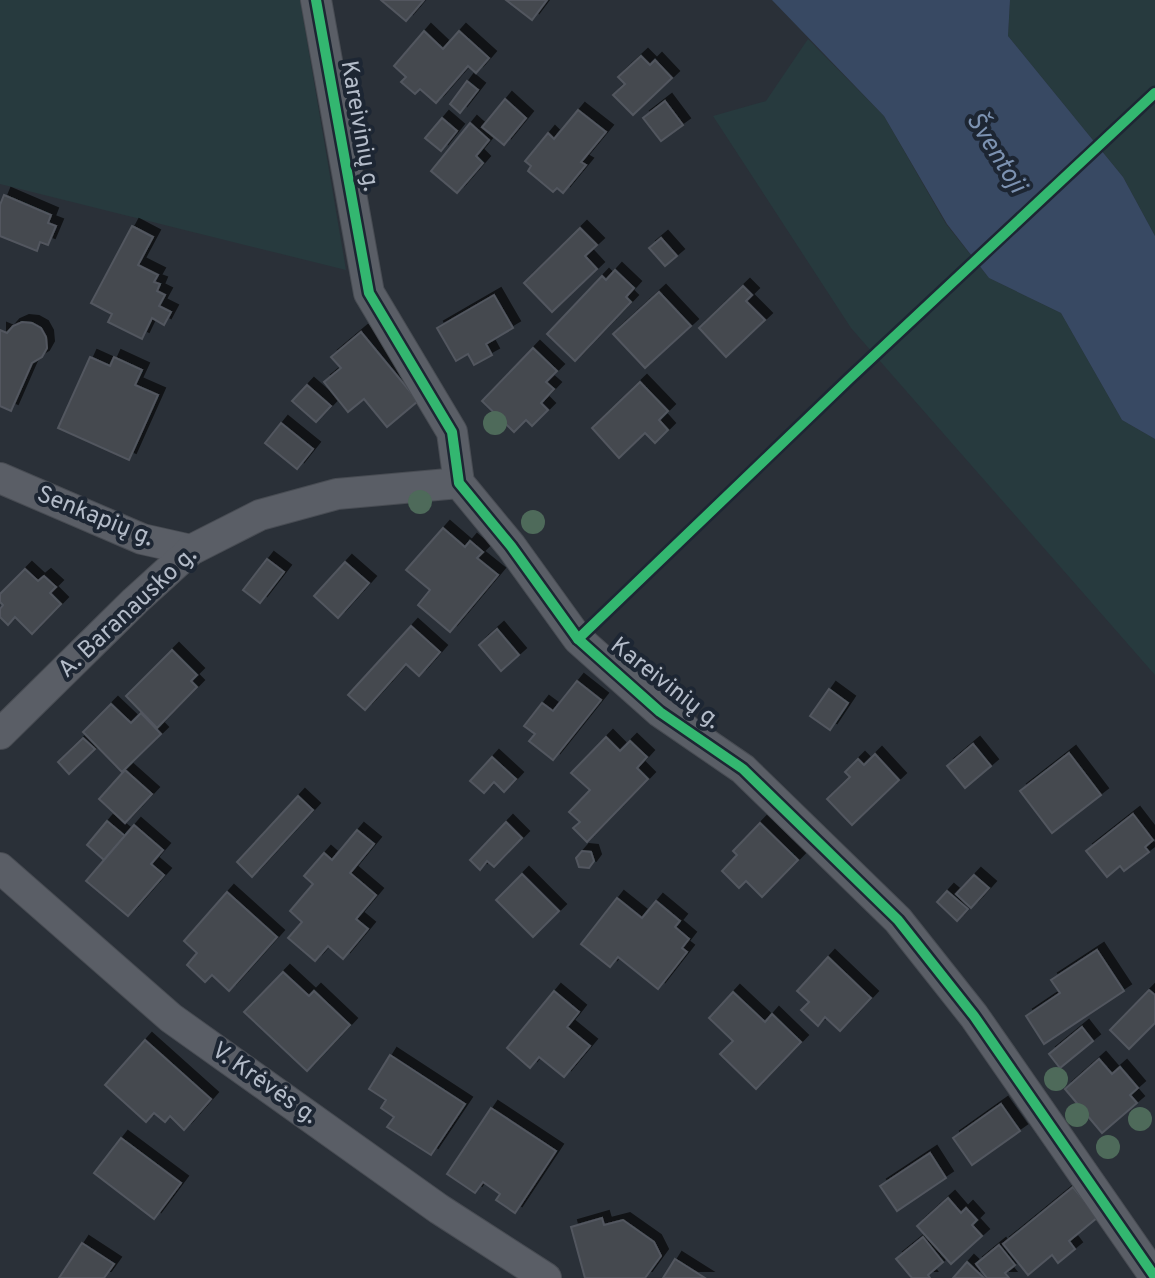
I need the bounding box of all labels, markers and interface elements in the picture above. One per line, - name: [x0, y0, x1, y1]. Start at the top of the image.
- street label: Kareivinių g.: [333, 58, 385, 194]
- water label: Šventoji: [957, 105, 1035, 201]
- street label: Senkapių g.: [32, 480, 158, 554]
- street label: A. Baranausko g.: [52, 541, 204, 685]
- street label: Kareivinių g.: [604, 631, 726, 737]
- street label: V. Krėvės g.: [205, 1036, 323, 1132]

